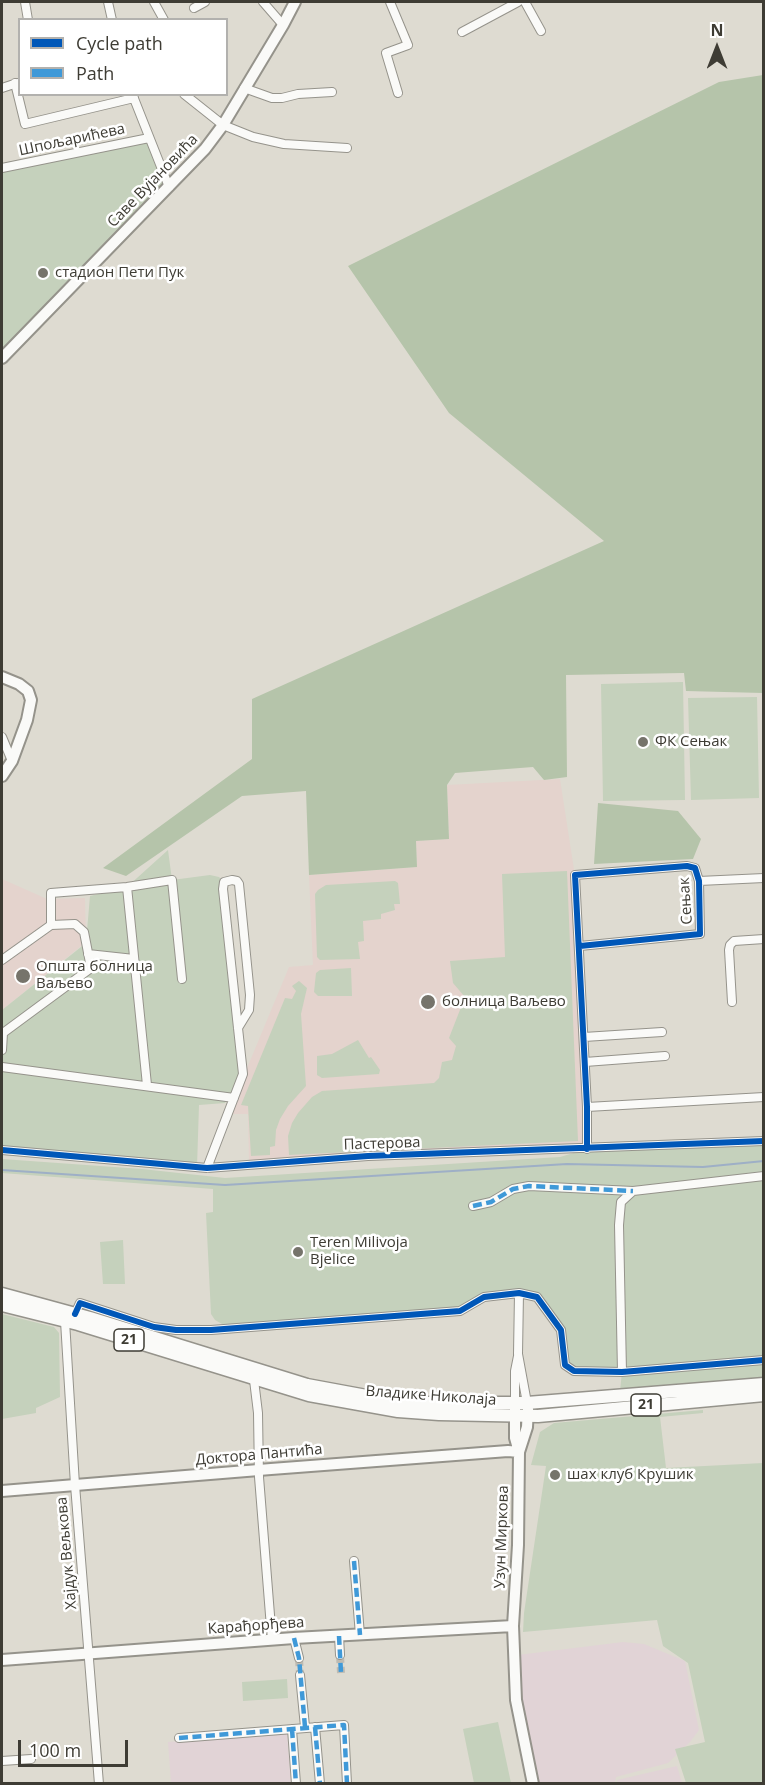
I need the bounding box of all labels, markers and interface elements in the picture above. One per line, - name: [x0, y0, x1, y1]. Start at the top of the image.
- legend: [18, 18, 228, 96]
- north arrow: [687, 18, 747, 78]
- text: N: [710, 19, 724, 41]
- text: Cycle path: [76, 31, 163, 55]
- text: Path: [76, 61, 114, 85]
- street label: Шпољарићева: [17, 120, 127, 160]
- street label: Саве Вујановића: [104, 131, 202, 231]
- place label: стадион Пети Пук: [55, 264, 184, 282]
- marker: стадион Пети Пук: [36, 266, 50, 280]
- place label: ФК Сењак: [655, 733, 727, 751]
- marker: ФК Сењак: [636, 735, 650, 749]
- street label: Сењак: [675, 877, 697, 925]
- place label: Општа болница Ваљево: [36, 958, 153, 993]
- marker: Општа болница Ваљево: [14, 967, 32, 985]
- marker: болница Ваљево: [419, 993, 437, 1011]
- place label: болница Ваљево: [442, 993, 566, 1011]
- street label: Пастерова: [343, 1134, 421, 1154]
- place label: Teren Milivoja Bjelice: [310, 1234, 408, 1269]
- marker: Teren Milivoja Bjelice: [291, 1245, 305, 1259]
- road number: 21: [114, 1329, 144, 1351]
- street label: Владике Николаја: [365, 1382, 497, 1410]
- road number: 21: [631, 1394, 661, 1416]
- street label: Доктора Пантића: [195, 1440, 323, 1470]
- place label: шах клуб Крушик: [567, 1466, 694, 1484]
- marker: шах клуб Крушик: [548, 1468, 562, 1482]
- street label: Узун Миркова: [491, 1485, 513, 1589]
- street label: Хајдук Вељкова: [53, 1496, 81, 1610]
- street label: Карађорђева: [207, 1614, 305, 1638]
- scale bar: [21, 1728, 130, 1766]
- text: 100 m: [29, 1738, 81, 1762]

